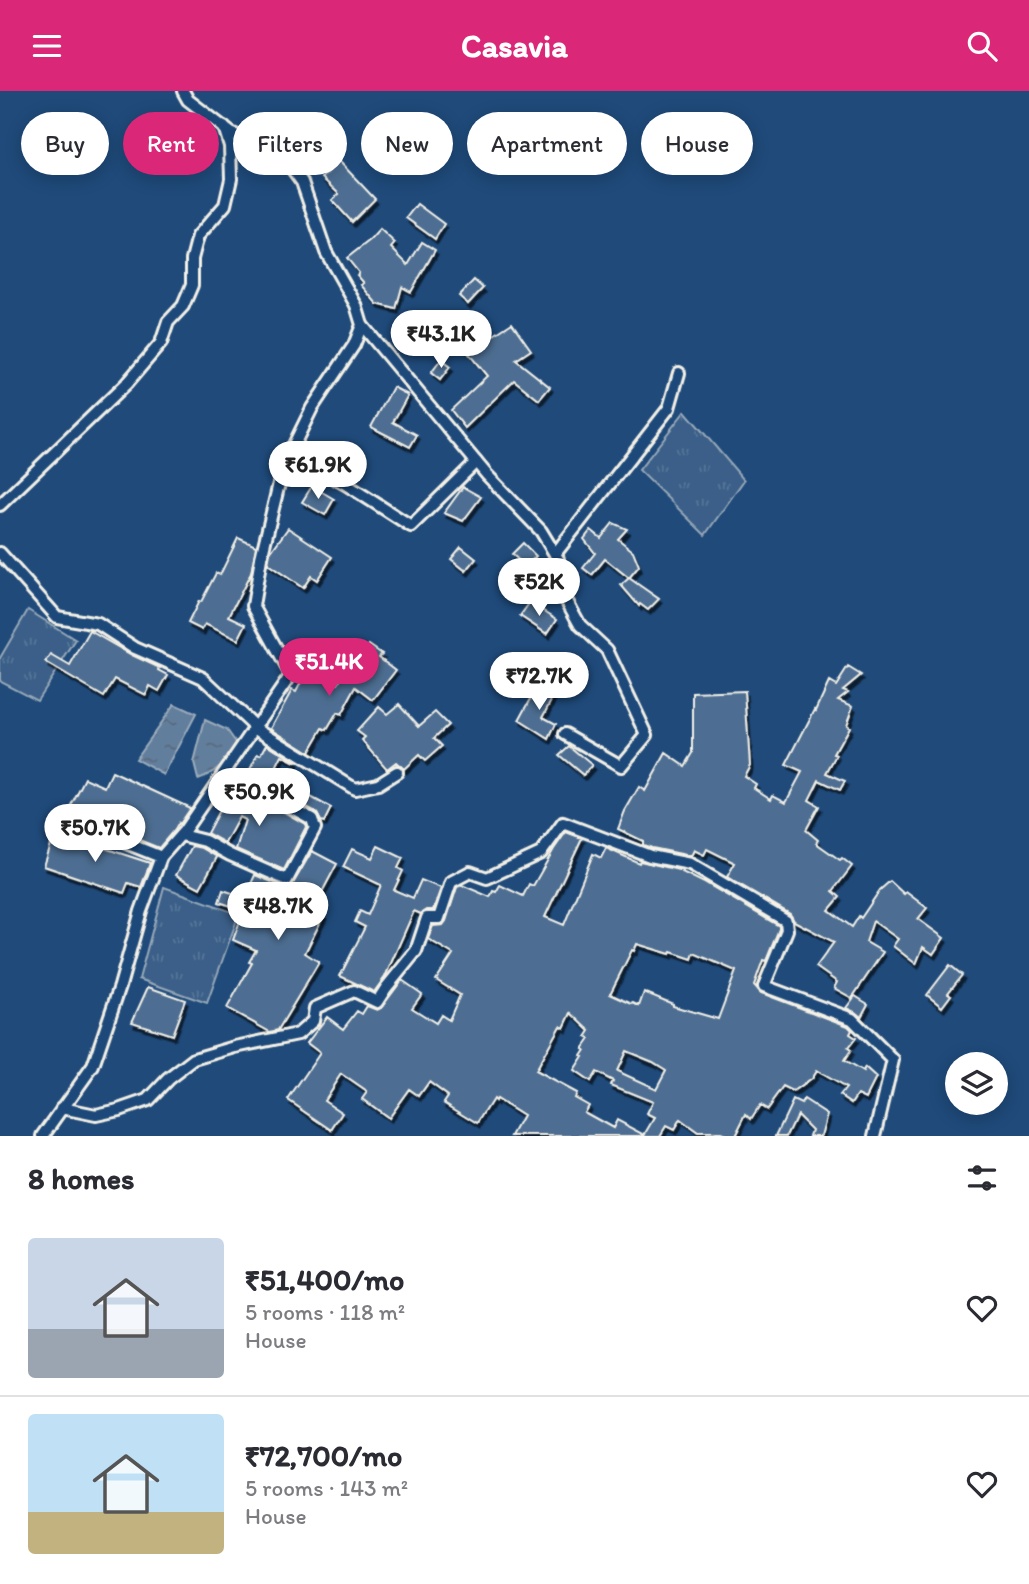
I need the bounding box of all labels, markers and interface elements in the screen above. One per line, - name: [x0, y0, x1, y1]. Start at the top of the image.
- icon: menu: [28, 27, 66, 65]
- text: Casavia: [461, 27, 568, 65]
- icon: search: [963, 27, 1001, 65]
- chip: Buy: [21, 112, 109, 175]
- chip: Rent: [123, 112, 219, 175]
- chip: Filters: [233, 112, 347, 175]
- chip: New: [361, 112, 453, 175]
- chip: Apartment: [467, 112, 627, 175]
- chip: House: [641, 112, 753, 175]
- pin: ₹43.1K: [384, 310, 498, 370]
- text: ₹43.1K: [407, 319, 475, 347]
- pin: ₹61.9K: [261, 441, 375, 501]
- text: ₹61.9K: [285, 450, 351, 478]
- pin: ₹52K: [498, 559, 580, 618]
- text: ₹52K: [514, 567, 564, 595]
- pin: ₹51.4K: [272, 639, 386, 698]
- text: ₹51.4K: [295, 647, 363, 675]
- pin: ₹72.7K: [482, 653, 596, 712]
- text: ₹72.7K: [506, 661, 572, 689]
- pin: ₹50.9K: [202, 769, 316, 828]
- text: ₹50.9K: [224, 777, 294, 805]
- pin: ₹50.7K: [38, 805, 152, 864]
- text: ₹50.7K: [60, 813, 130, 841]
- pin: ₹48.7K: [221, 883, 335, 942]
- text: ₹48.7K: [243, 891, 313, 919]
- map controls: [945, 1052, 1008, 1115]
- button: layers: [945, 1052, 1008, 1115]
- icon: filters: [963, 1159, 1001, 1197]
- text: 8 homes: [28, 1160, 135, 1197]
- text: ₹51,400/mo: [245, 1261, 404, 1298]
- icon: home: [84, 1266, 168, 1350]
- icon: heart: [963, 1289, 1001, 1327]
- text: 5 rooms · 118 m²: [245, 1298, 405, 1326]
- text: House: [245, 1326, 307, 1354]
- text: ₹72,700/mo: [245, 1437, 402, 1474]
- icon: home: [84, 1442, 168, 1526]
- icon: heart: [963, 1465, 1001, 1503]
- text: 5 rooms · 143 m²: [245, 1474, 408, 1502]
- text: House: [245, 1502, 307, 1530]

